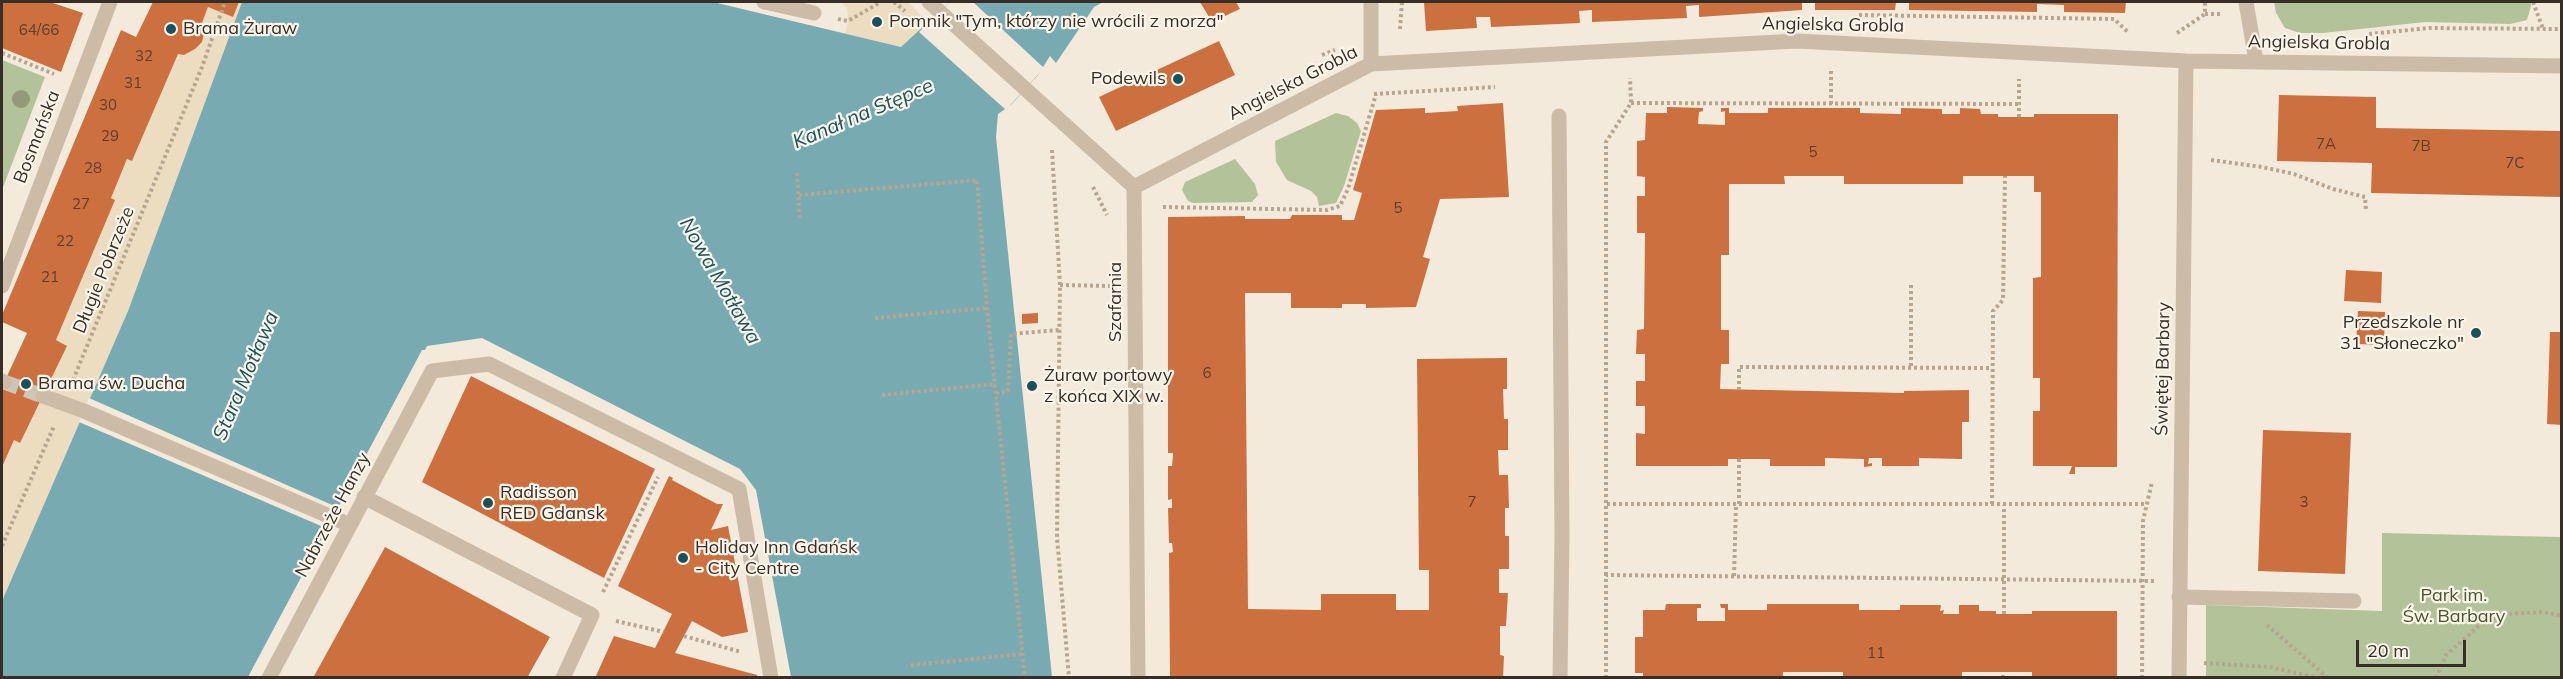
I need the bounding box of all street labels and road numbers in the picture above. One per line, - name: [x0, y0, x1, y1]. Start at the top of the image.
- street label: Angielska Grobla: [1762, 13, 1904, 37]
- street label: Angielska Grobla: [2248, 31, 2390, 55]
- street label: Angielska Grobla: [1225, 41, 1361, 125]
- street label: Bosmańska: [9, 88, 65, 186]
- street label: Długie Pobrzeże: [69, 204, 139, 336]
- street label: Szafarnia: [1105, 262, 1127, 342]
- street label: Świętej Barbary: [2151, 302, 2175, 436]
- street label: Nabrzeże Hanzy: [291, 449, 375, 581]

